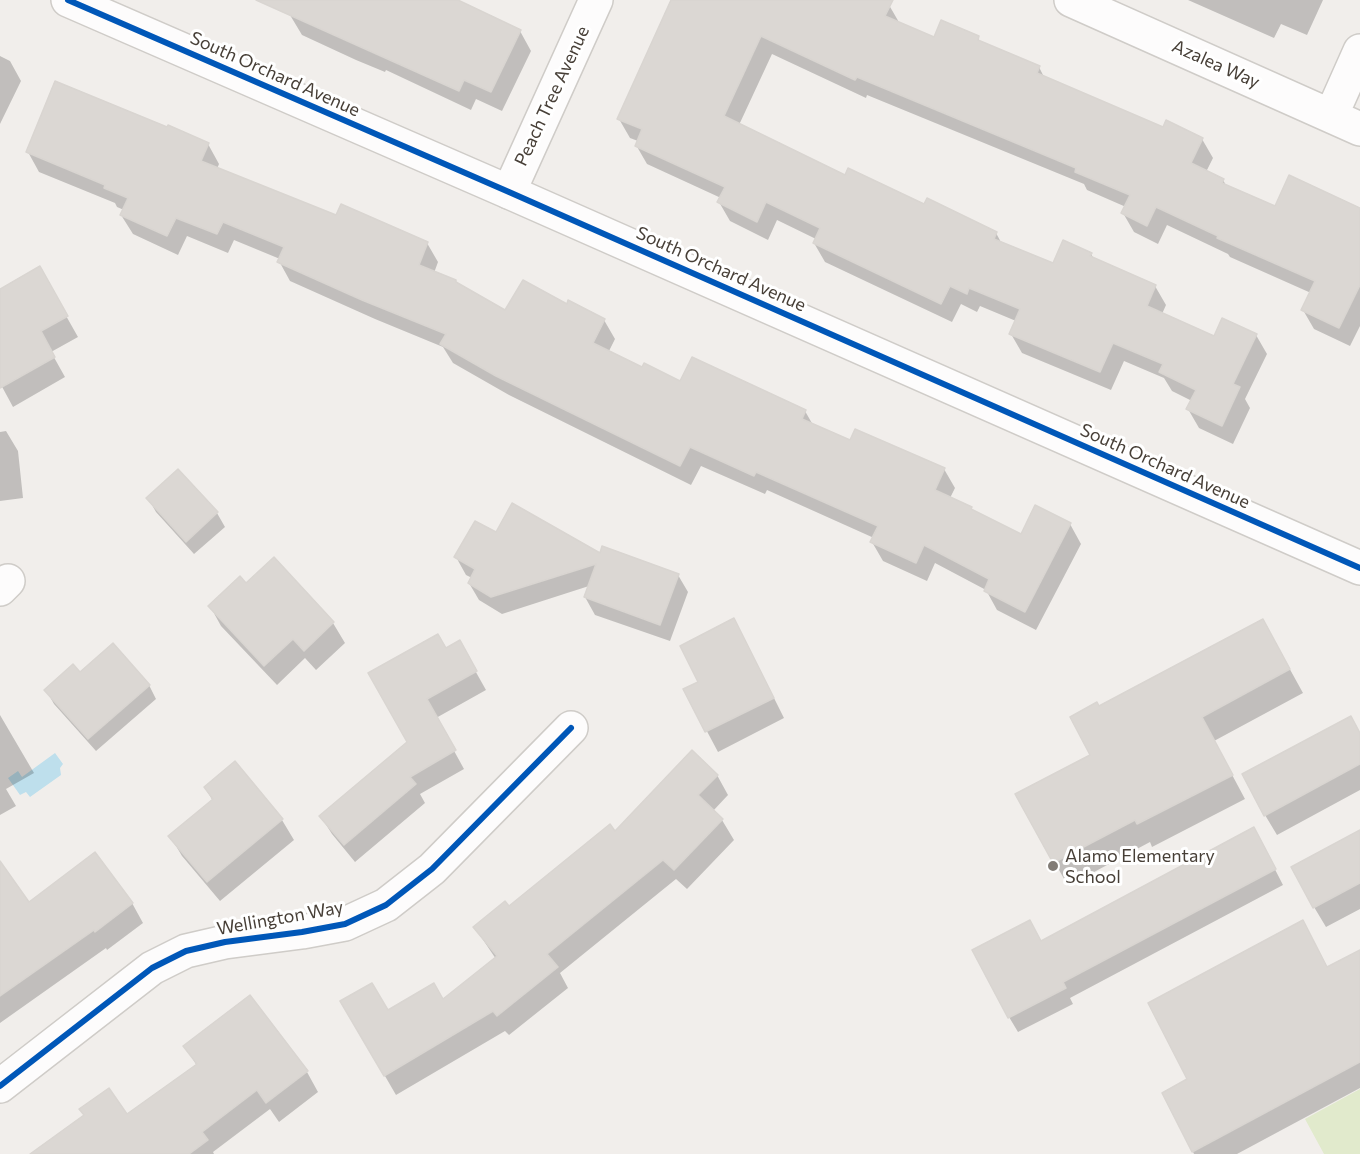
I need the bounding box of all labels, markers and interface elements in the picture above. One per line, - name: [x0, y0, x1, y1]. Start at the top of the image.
- street label: Peach Tree Avenue: [510, 23, 594, 169]
- street label: South Orchard Avenue: [187, 27, 363, 121]
- street label: Azalea Way: [1169, 35, 1263, 93]
- street label: South Orchard Avenue: [633, 222, 809, 316]
- street label: South Orchard Avenue: [1077, 419, 1253, 513]
- place label: Alamo Elementary School: [1065, 845, 1215, 888]
- marker: Alamo Elementary School: [1046, 859, 1060, 873]
- street label: Wellington Way: [215, 896, 345, 940]

